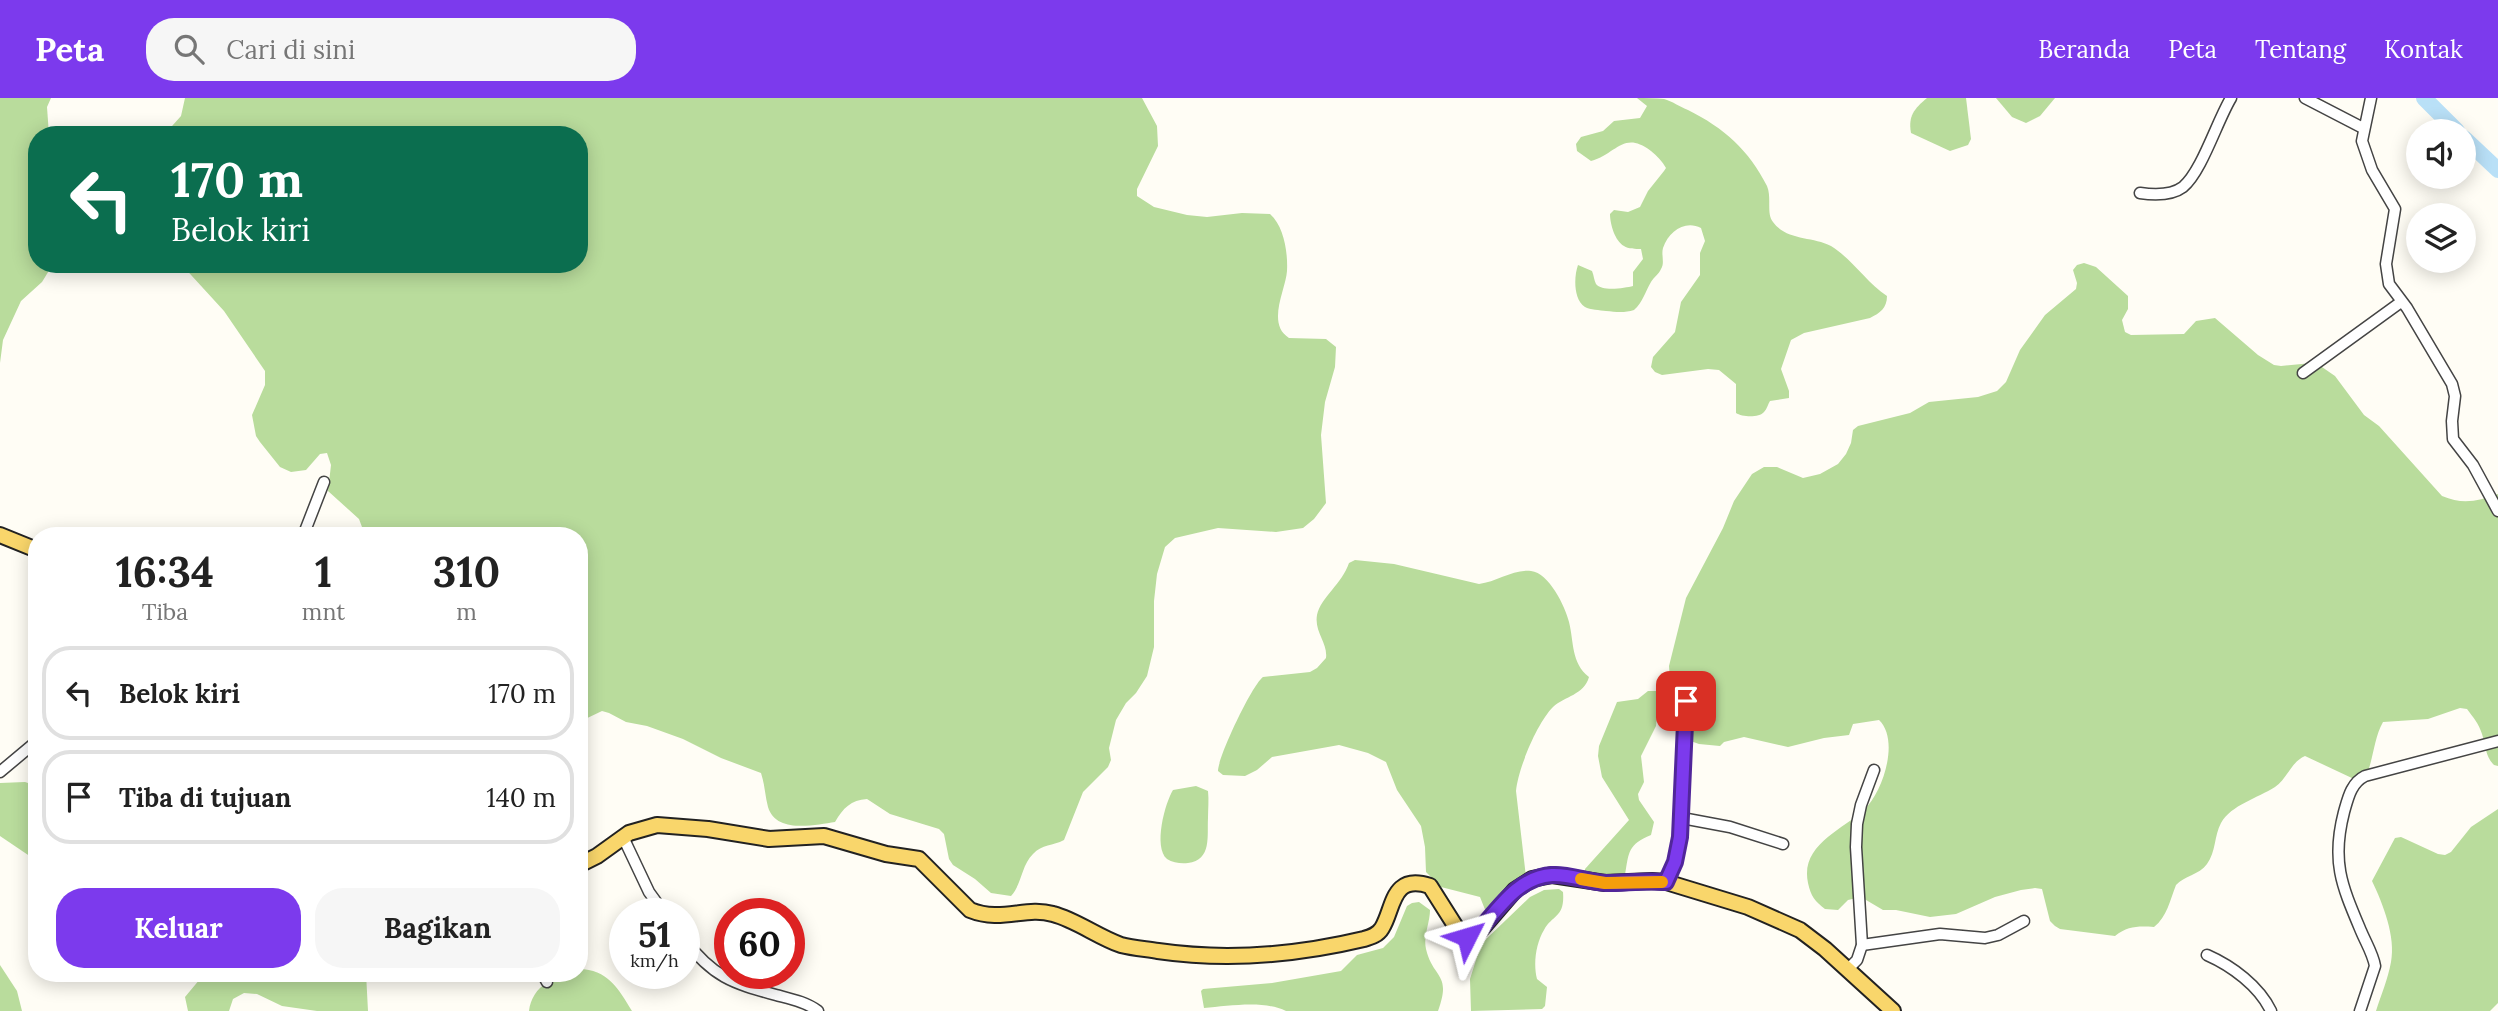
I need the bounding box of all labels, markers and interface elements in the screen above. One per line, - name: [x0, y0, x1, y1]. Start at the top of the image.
- search box: [146, 18, 636, 81]
- text: Peta: [35, 28, 104, 70]
- icon: search: [170, 30, 208, 68]
- text: Cari di sini: [226, 33, 355, 66]
- text: Beranda: [2038, 34, 2130, 65]
- text: Peta: [2168, 34, 2217, 65]
- text: Tentang: [2255, 34, 2346, 65]
- text: Kontak: [2384, 34, 2463, 65]
- map controls: [2406, 119, 2476, 273]
- button: sound: [2406, 119, 2476, 189]
- text: 170 m: [171, 148, 303, 210]
- icon: left: [56, 154, 147, 245]
- button: layers: [2406, 203, 2476, 273]
- text: Belok kiri: [171, 209, 310, 250]
- text: 16:34: [116, 545, 214, 599]
- text: 1: [315, 545, 332, 599]
- text: 310: [433, 545, 500, 599]
- text: Tiba: [142, 597, 188, 626]
- text: mnt: [302, 597, 345, 626]
- text: m: [456, 597, 477, 626]
- pin: [1656, 671, 1716, 731]
- icon: left: [60, 674, 98, 712]
- text: Belok kiri: [119, 677, 240, 710]
- text: 170 m: [488, 677, 556, 710]
- icon: arrive: [1667, 682, 1705, 720]
- icon: arrive: [60, 778, 98, 816]
- text: Tiba di tujuan: [119, 781, 291, 814]
- text: 140 m: [486, 781, 556, 814]
- button: Keluar: [56, 888, 301, 968]
- button: Bagikan: [315, 888, 560, 968]
- speed limit sign: 60: [714, 898, 805, 989]
- position arrow: [1430, 900, 1504, 974]
- text: 51: [638, 912, 671, 957]
- text: km/h: [630, 949, 679, 972]

